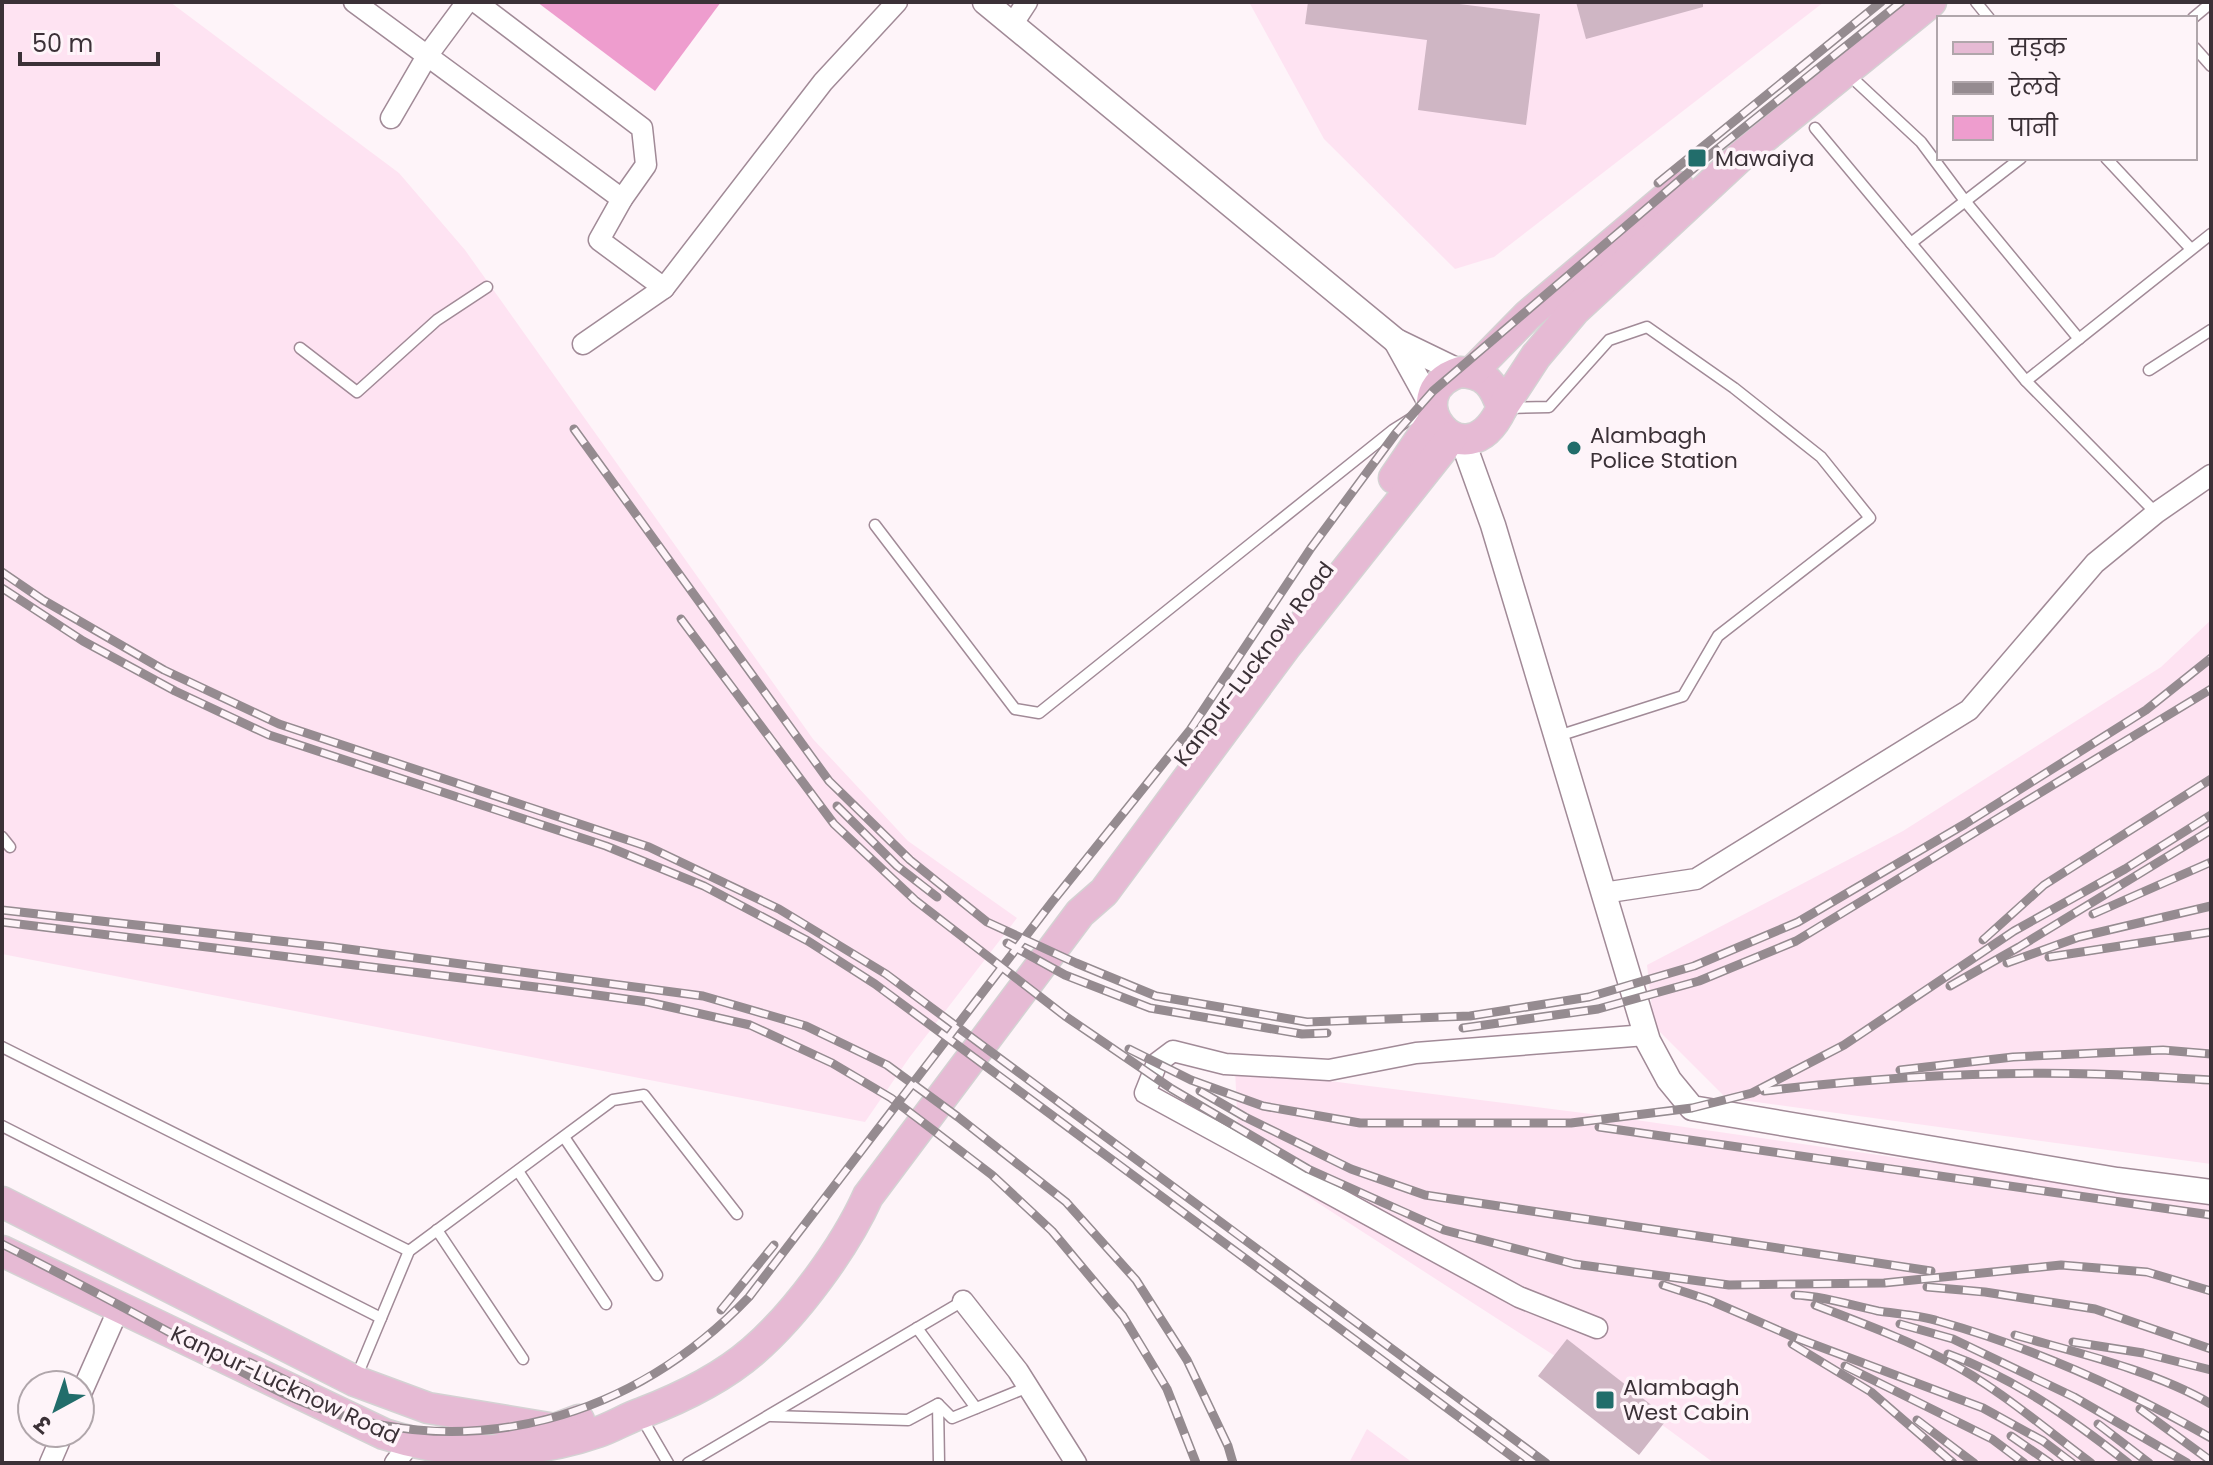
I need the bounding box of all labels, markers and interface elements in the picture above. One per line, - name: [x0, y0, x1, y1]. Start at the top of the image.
- scale bar: [20, 16, 158, 66]
- legend: [1937, 16, 2197, 160]
- text: 50 m: [32, 27, 93, 60]
- text: सड़क: [2008, 31, 2067, 64]
- text: रेलवे: [2008, 71, 2061, 104]
- text: पानी: [2008, 111, 2059, 144]
- place label: Mawaiya: [1715, 143, 1814, 174]
- marker: Mawaiya: [1686, 147, 1708, 169]
- place label: Alambagh Police Station: [1590, 420, 1738, 476]
- marker: Alambagh Police Station: [1565, 439, 1583, 457]
- street label: Kanpur-Lucknow Road: [1167, 555, 1341, 773]
- street label: Kanpur-Lucknow Road: [166, 1318, 404, 1452]
- north arrow: [16, 1369, 96, 1449]
- place label: Alambagh West Cabin: [1623, 1372, 1750, 1428]
- marker: Alambagh West Cabin: [1594, 1389, 1616, 1411]
- text: उ: [28, 1408, 59, 1440]

